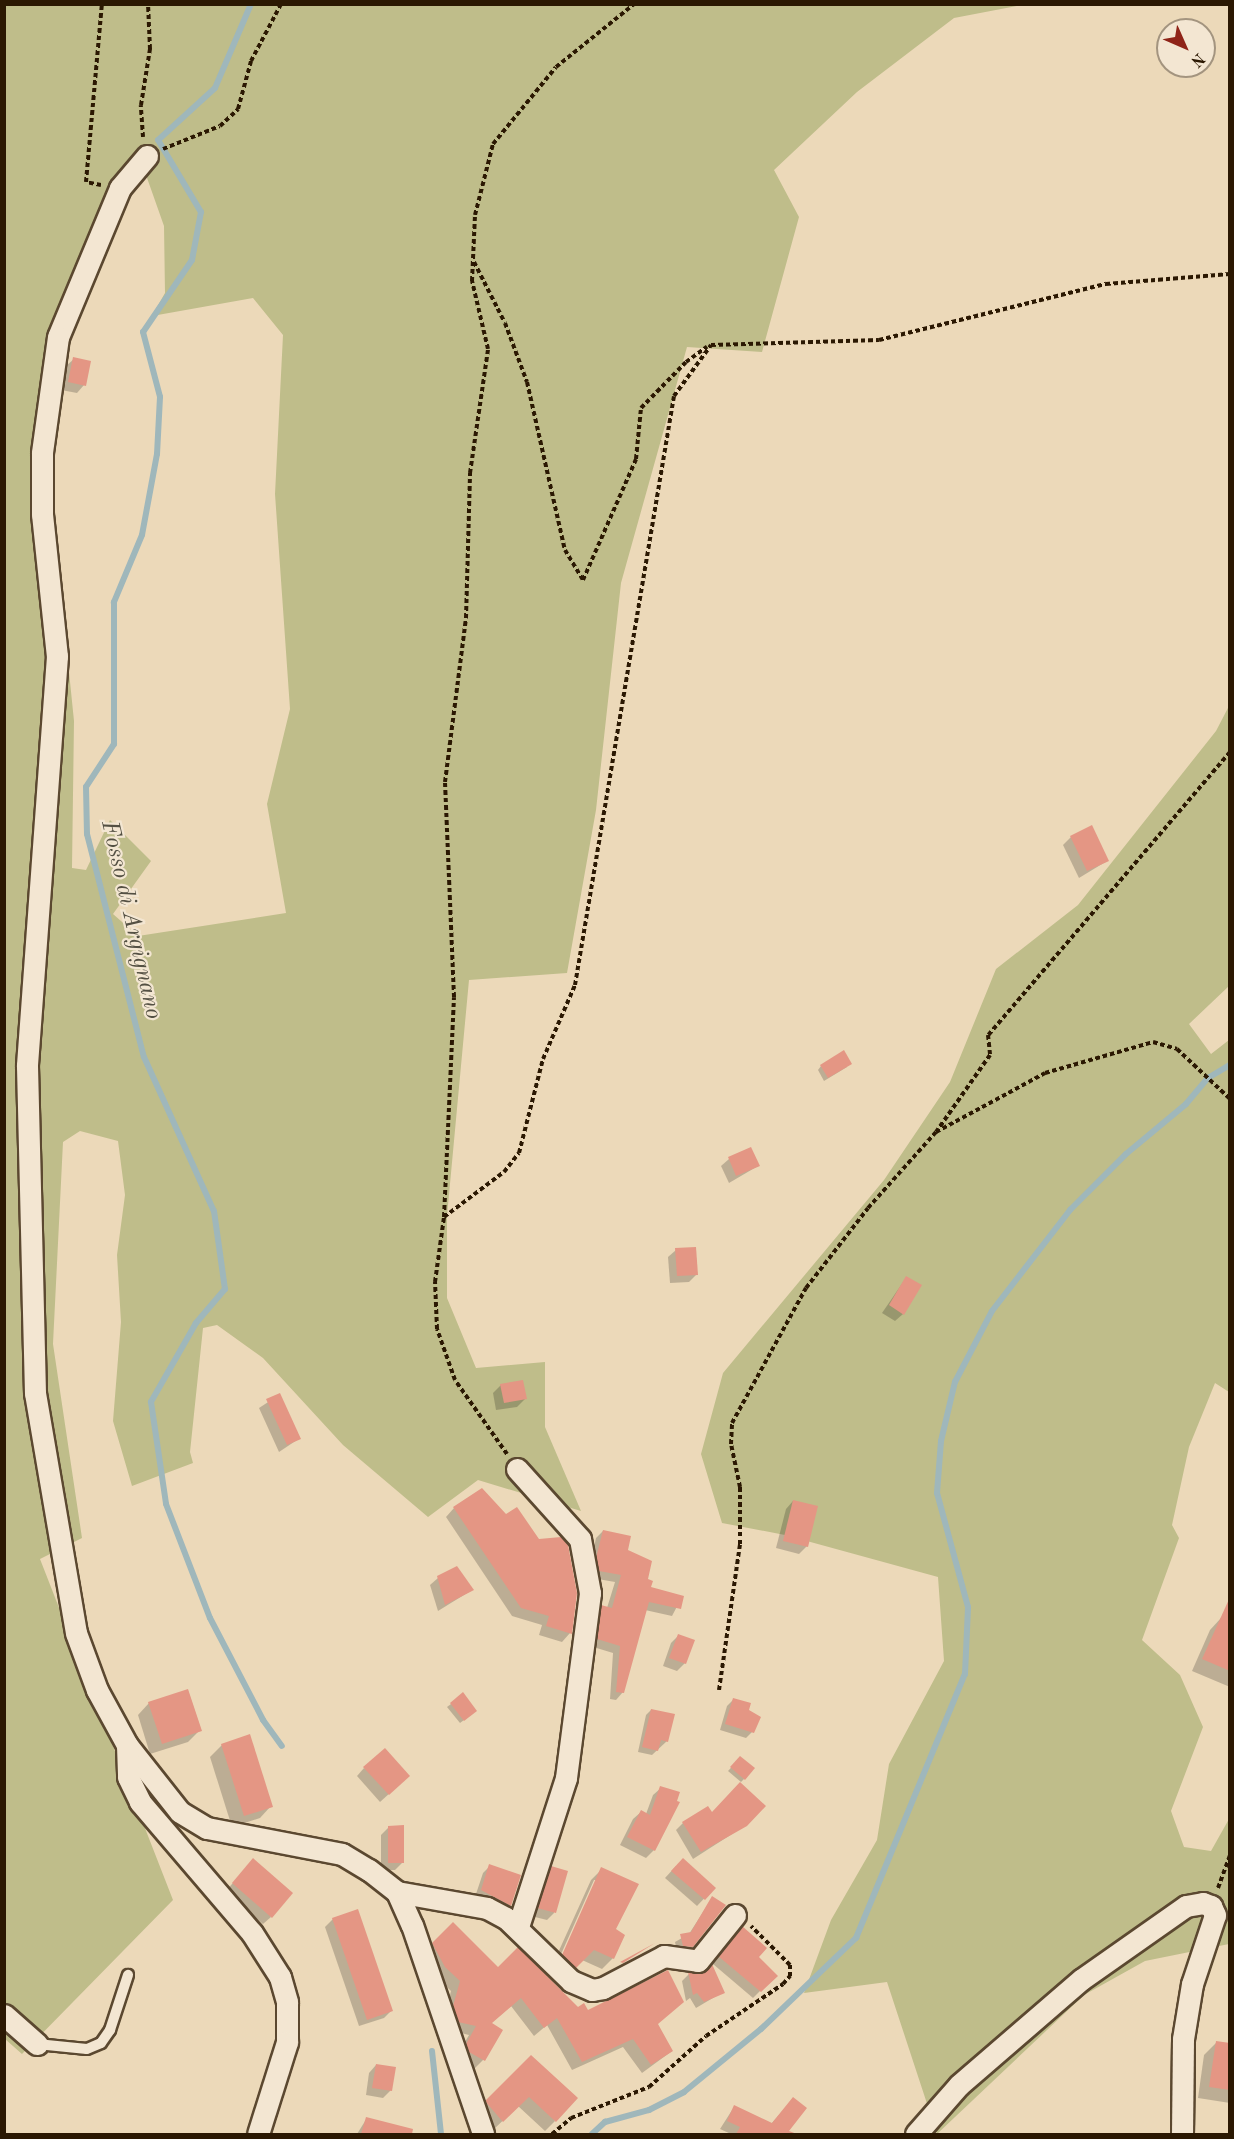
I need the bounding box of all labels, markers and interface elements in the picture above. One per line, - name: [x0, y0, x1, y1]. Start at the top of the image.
- north arrow: [1156, 18, 1216, 78]
- text: N: [1187, 49, 1207, 69]
- water label: Fosso di Argignano: [93, 818, 167, 1022]

